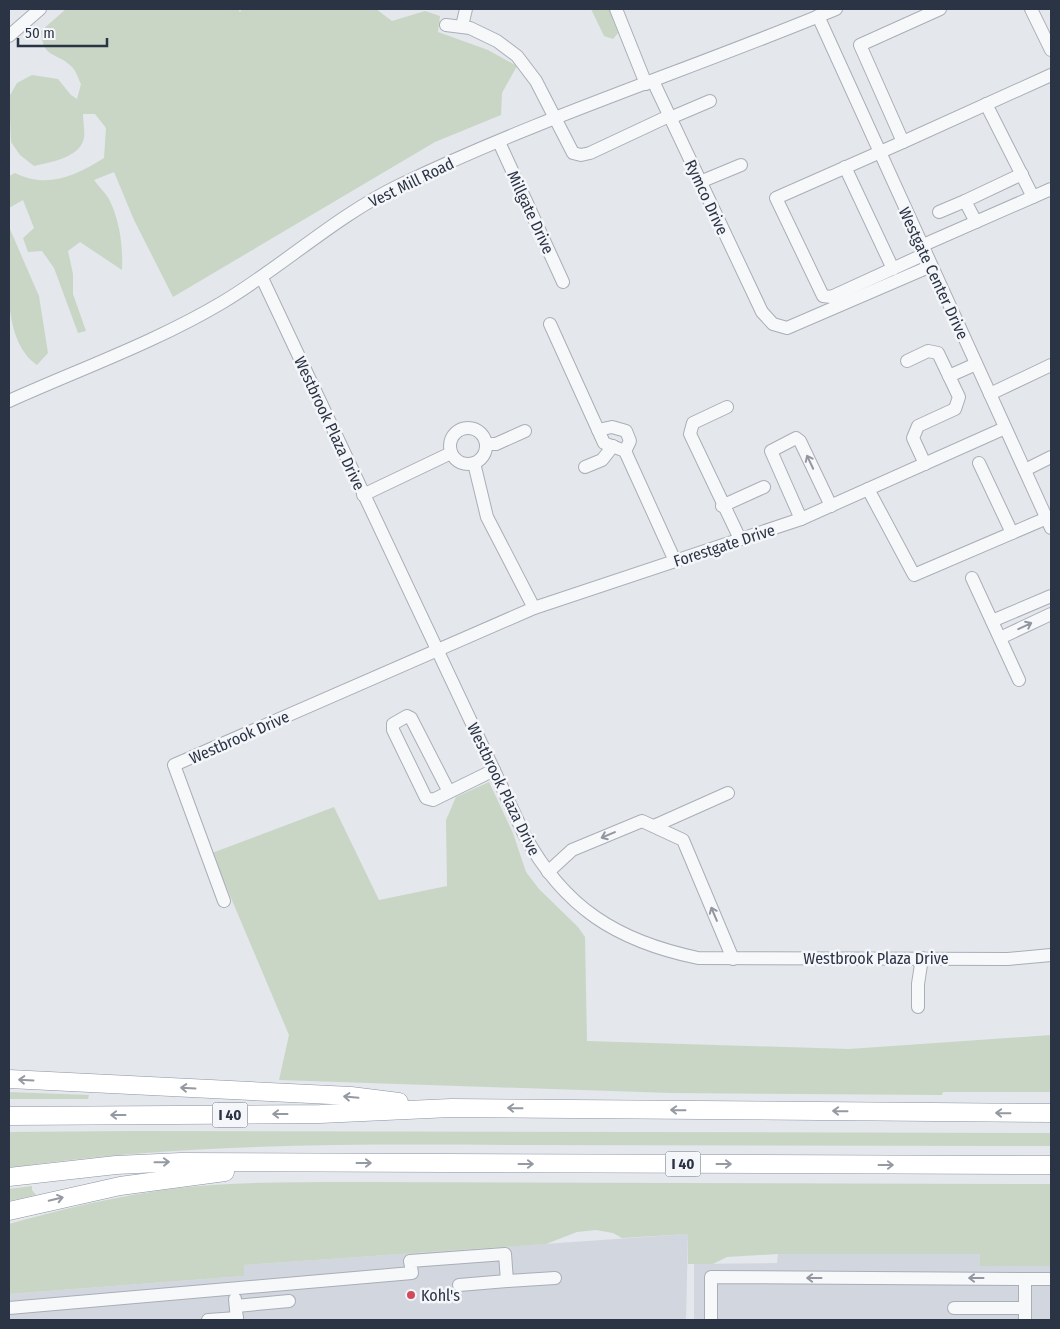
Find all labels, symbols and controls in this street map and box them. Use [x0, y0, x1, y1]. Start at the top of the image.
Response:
scale bar [18, 15, 106, 47]
text: 50 m [25, 24, 55, 42]
street label: Vest Mill Road [366, 154, 457, 211]
street label: Rymco Drive [681, 157, 732, 238]
street label: Millgate Drive [503, 168, 558, 257]
street label: Westgate Center Drive [895, 204, 973, 342]
street label: Westbrook Plaza Drive [290, 353, 369, 493]
one-way arrow [805, 455, 815, 470]
street label: Forestgate Drive [671, 520, 777, 571]
one-way arrow [1017, 620, 1032, 630]
street label: Westbrook Drive [186, 707, 292, 768]
street label: Westbrook Plaza Drive [463, 720, 544, 859]
one-way arrow [601, 831, 616, 841]
one-way arrow [709, 907, 719, 922]
street label: Westbrook Plaza Drive [803, 949, 949, 968]
one-way arrow [18, 1075, 34, 1084]
one-way arrow [181, 1084, 197, 1093]
one-way arrow [343, 1092, 359, 1101]
road number: I 40 [212, 1102, 248, 1128]
one-way arrow [507, 1103, 524, 1113]
one-way arrow [670, 1105, 686, 1115]
one-way arrow [832, 1106, 848, 1116]
one-way arrow [995, 1108, 1011, 1118]
one-way arrow [273, 1109, 289, 1119]
one-way arrow [110, 1110, 126, 1120]
road number: I 40 [666, 1152, 700, 1176]
one-way arrow [153, 1157, 169, 1167]
one-way arrow [355, 1159, 371, 1168]
one-way arrow [518, 1159, 534, 1169]
one-way arrow [715, 1159, 731, 1169]
one-way arrow [878, 1160, 894, 1170]
one-way arrow [48, 1194, 64, 1203]
one-way arrow [806, 1273, 822, 1283]
one-way arrow [968, 1273, 984, 1283]
place label: Kohl's [421, 1286, 460, 1305]
marker: Kohl's [405, 1289, 417, 1301]

